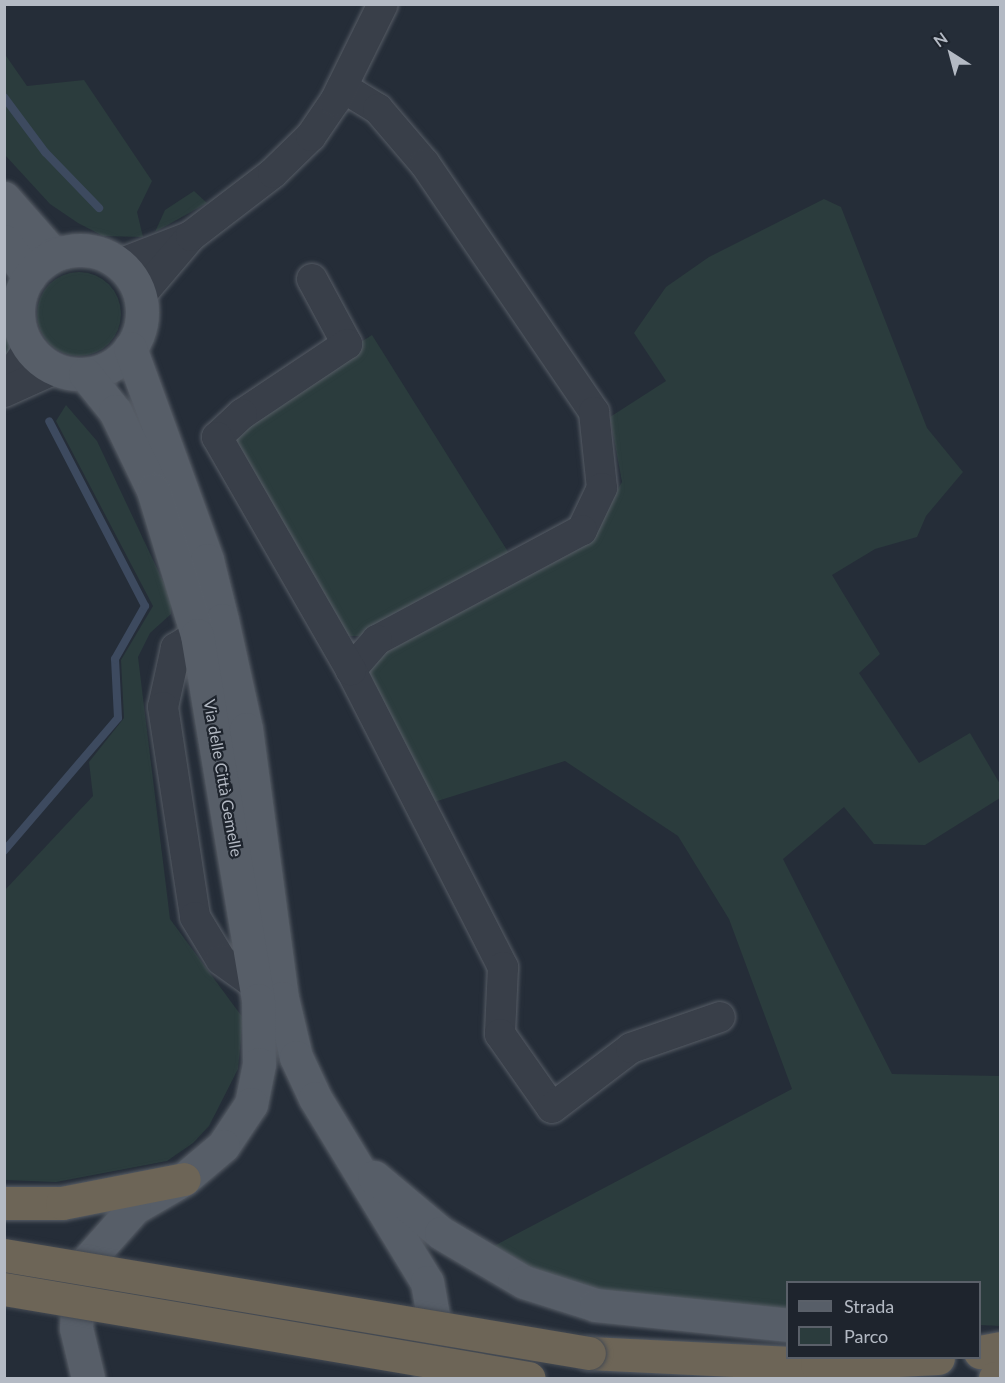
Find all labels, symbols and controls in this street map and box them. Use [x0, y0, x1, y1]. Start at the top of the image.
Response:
north arrow [921, 24, 981, 84]
text: N [930, 28, 951, 50]
street label: Via delle Città Gemelle [200, 698, 246, 858]
legend [786, 1281, 981, 1359]
text: Strada [844, 1295, 894, 1317]
text: Parco [844, 1325, 888, 1347]

